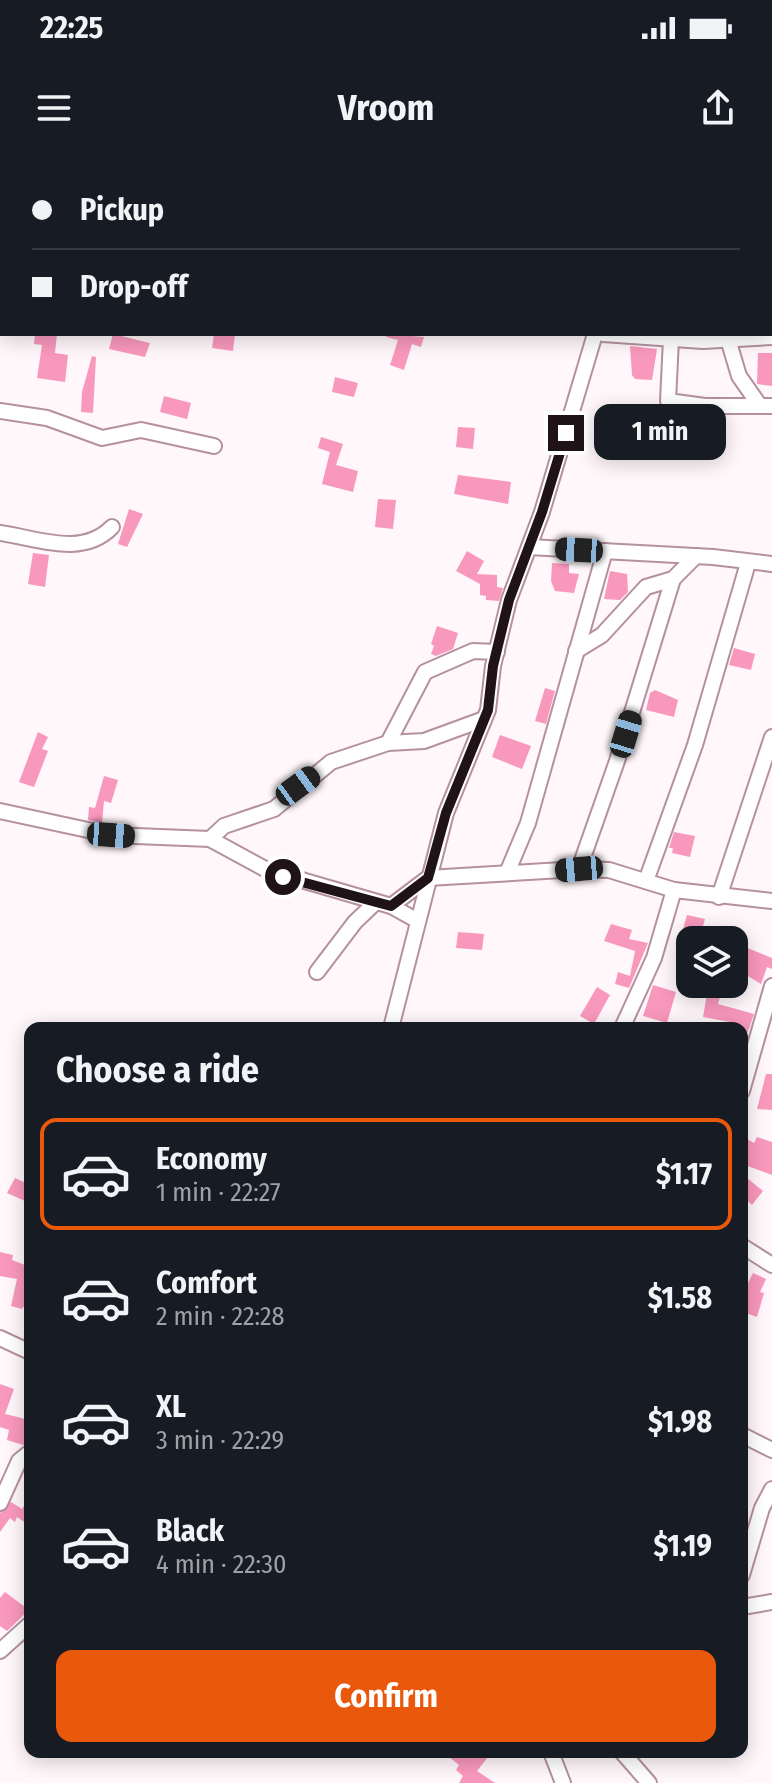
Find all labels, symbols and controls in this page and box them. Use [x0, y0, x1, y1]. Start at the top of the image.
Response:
text: 22:25 [40, 10, 103, 46]
icon: menu [32, 86, 76, 130]
text: Vroom [338, 86, 434, 130]
icon: share [696, 86, 740, 130]
text: Pickup [80, 192, 164, 228]
text: Drop-off [80, 269, 187, 305]
callout: 1 min [594, 405, 726, 461]
route end [548, 415, 584, 451]
text: 1 min [632, 416, 688, 447]
car [554, 537, 604, 563]
car [608, 708, 644, 760]
car [272, 762, 324, 810]
car [86, 821, 136, 849]
car [554, 855, 604, 883]
route start [265, 859, 301, 895]
map controls [676, 926, 748, 998]
button: layers [676, 926, 748, 998]
text: Choose a ride [56, 1048, 259, 1092]
icon: car [60, 1138, 132, 1210]
text: Economy [156, 1141, 267, 1177]
text: $1.17 [656, 1156, 712, 1192]
text: 1 min · 22:27 [156, 1177, 281, 1208]
icon: car [60, 1262, 132, 1334]
text: Comfort [156, 1265, 257, 1301]
text: $1.58 [648, 1280, 712, 1316]
text: 2 min · 22:28 [156, 1301, 284, 1332]
icon: car [60, 1386, 132, 1458]
text: XL [156, 1389, 186, 1425]
text: $1.98 [648, 1404, 712, 1440]
text: 3 min · 22:29 [156, 1425, 284, 1456]
icon: car [60, 1510, 132, 1582]
text: Black [156, 1513, 224, 1549]
text: $1.19 [653, 1528, 712, 1564]
text: 4 min · 22:30 [156, 1549, 287, 1580]
button: Confirm [56, 1650, 716, 1742]

